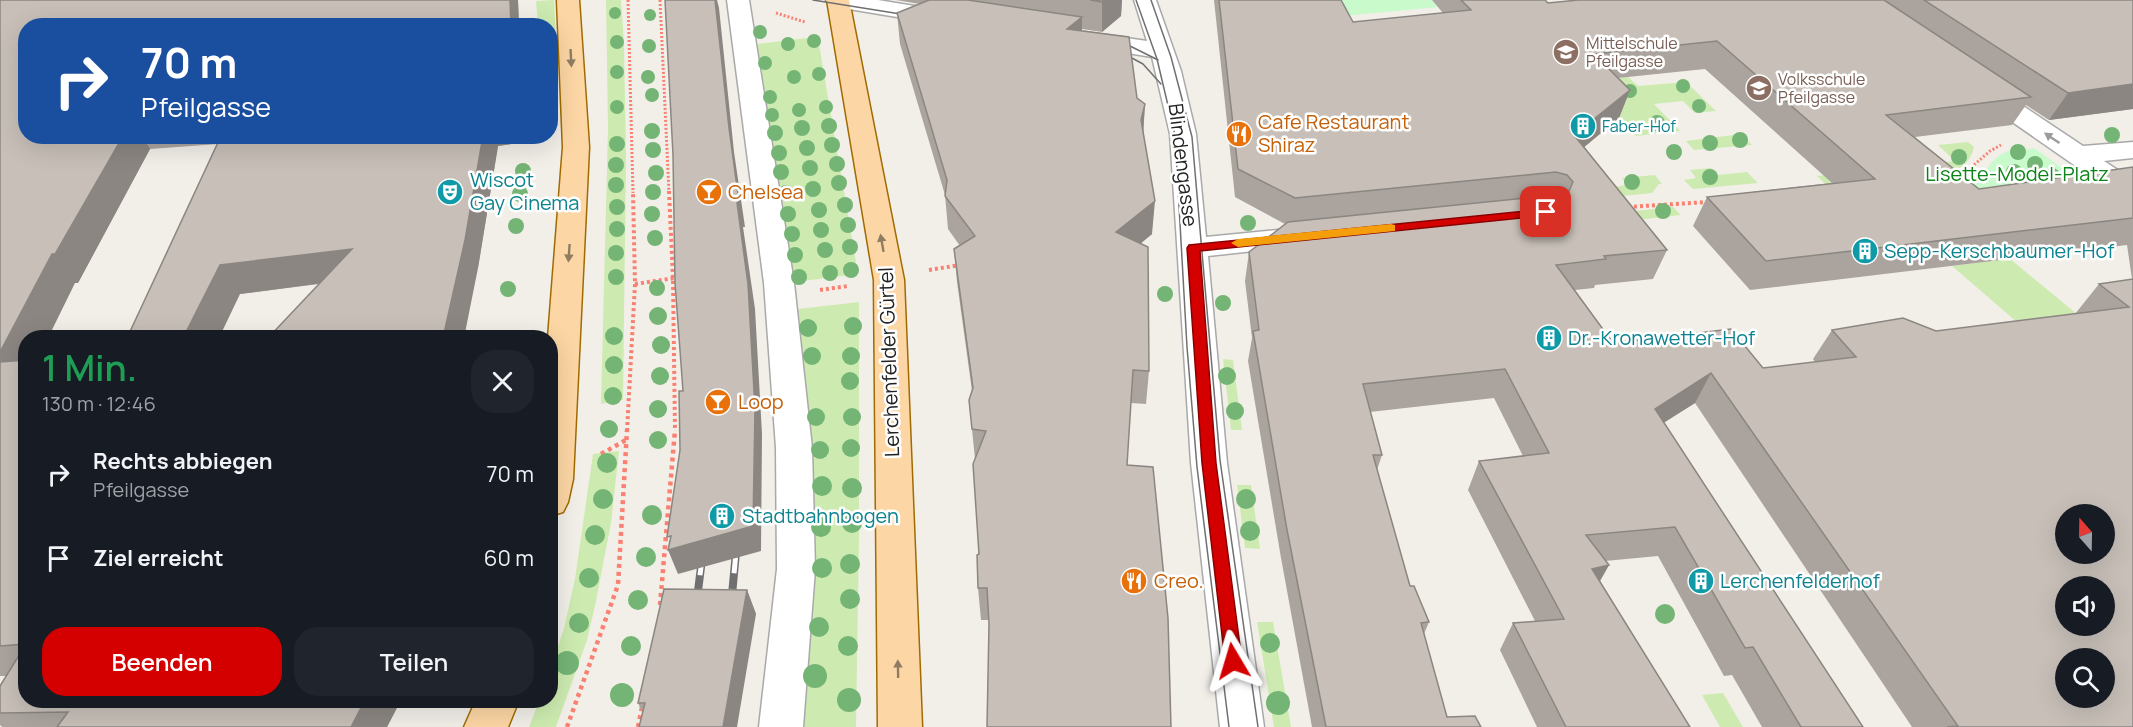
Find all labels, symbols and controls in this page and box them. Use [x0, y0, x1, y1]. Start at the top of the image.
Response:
place label: Mittelschule Pfeilgasse [1586, 32, 1678, 72]
text: 70 m [141, 33, 237, 91]
school or university icon: Mittelschule Pfeilgasse [1551, 37, 1581, 67]
icon: right [42, 42, 120, 120]
one-way arrow [566, 49, 575, 68]
place label: Volksschule Pfeilgasse [1778, 68, 1865, 108]
school or university icon: Volksschule Pfeilgasse [1744, 73, 1774, 103]
text: Pfeilgasse [141, 88, 271, 125]
street label: Blindengasse [1163, 102, 1204, 228]
place label: Cafe Restaurant Shiraz [1258, 108, 1409, 158]
building icon: Faber-Hof [1568, 111, 1598, 141]
place label: Faber-Hof [1602, 115, 1676, 137]
restaurant icon: Cafe Restaurant Shiraz [1224, 119, 1254, 149]
one-way arrow [2044, 133, 2060, 144]
park label: Lisette-Model-Platz [1925, 160, 2109, 187]
place label: Wiscot Gay Cinema [470, 166, 579, 216]
theatre icon: Wiscot Gay Cinema [435, 177, 465, 207]
bar icon: Chelsea [694, 177, 724, 207]
place label: Chelsea [728, 178, 804, 205]
pin [1520, 186, 1571, 237]
icon: arrive [1529, 195, 1562, 228]
one-way arrow [877, 234, 886, 253]
building icon: Sepp-Kerschbaumer-Hof [1850, 236, 1880, 266]
place label: Sepp-Kerschbaumer-Hof [1884, 237, 2114, 264]
one-way arrow [564, 244, 574, 263]
street label: Lerchenfelder Gürtel [872, 267, 905, 457]
building icon: Dr.-Kronawetter-Hof [1534, 323, 1564, 353]
place label: Dr.-Kronawetter-Hof [1568, 324, 1755, 351]
text: 1 Min. [42, 343, 137, 392]
button: close [471, 350, 534, 413]
bar icon: Loop [703, 387, 733, 417]
place label: Loop [738, 388, 784, 415]
text: 130 m · 12:46 [42, 390, 156, 417]
text: Rechts abbiegen [93, 446, 272, 476]
icon: right [42, 458, 75, 491]
text: 70 m [486, 459, 534, 489]
text: Pfeilgasse [93, 476, 189, 503]
building icon: Stadtbahnbogen [707, 501, 737, 531]
place label: Stadtbahnbogen [742, 502, 899, 529]
north arrow [2055, 504, 2115, 564]
map controls [2055, 504, 2115, 708]
icon: arrive [42, 542, 75, 575]
text: Ziel erreicht [93, 543, 224, 573]
text: 60 m [484, 543, 534, 573]
restaurant icon: Creo. [1119, 566, 1149, 596]
building icon: Lerchenfelderhof [1686, 566, 1716, 596]
place label: Creo. [1154, 567, 1204, 594]
place label: Lerchenfelderhof [1720, 567, 1880, 594]
button: sound [2055, 576, 2115, 636]
button: Beenden [42, 627, 282, 696]
button: Teilen [294, 627, 534, 696]
position arrow [1201, 629, 1265, 693]
button: search [2055, 648, 2115, 708]
one-way arrow [894, 659, 903, 678]

